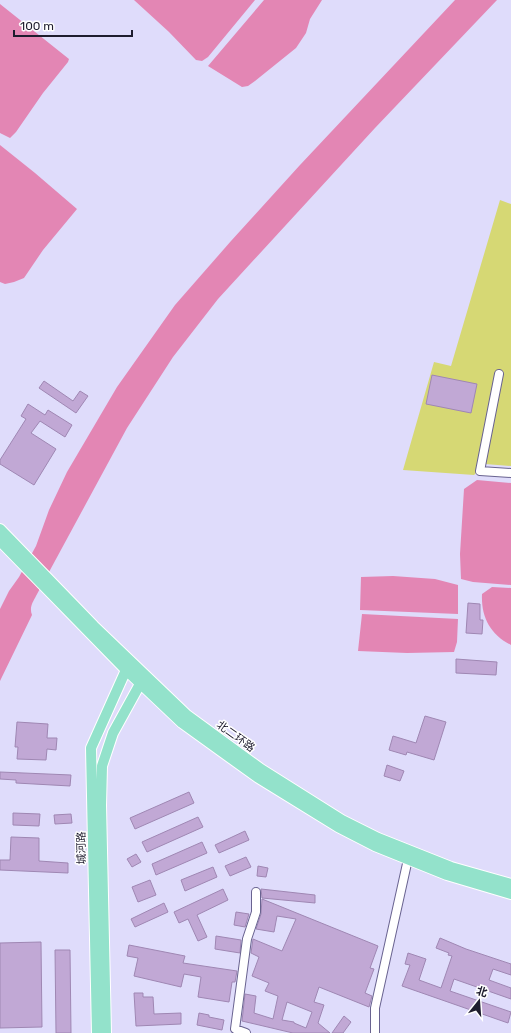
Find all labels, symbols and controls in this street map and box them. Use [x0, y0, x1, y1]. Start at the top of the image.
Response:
scale bar [14, 12, 132, 38]
text: 100 m [20, 19, 54, 33]
street label: 北二环路 [214, 718, 257, 755]
street label: 城河路 [75, 831, 88, 865]
north arrow [459, 981, 499, 1021]
text: 北 [475, 984, 489, 1000]

